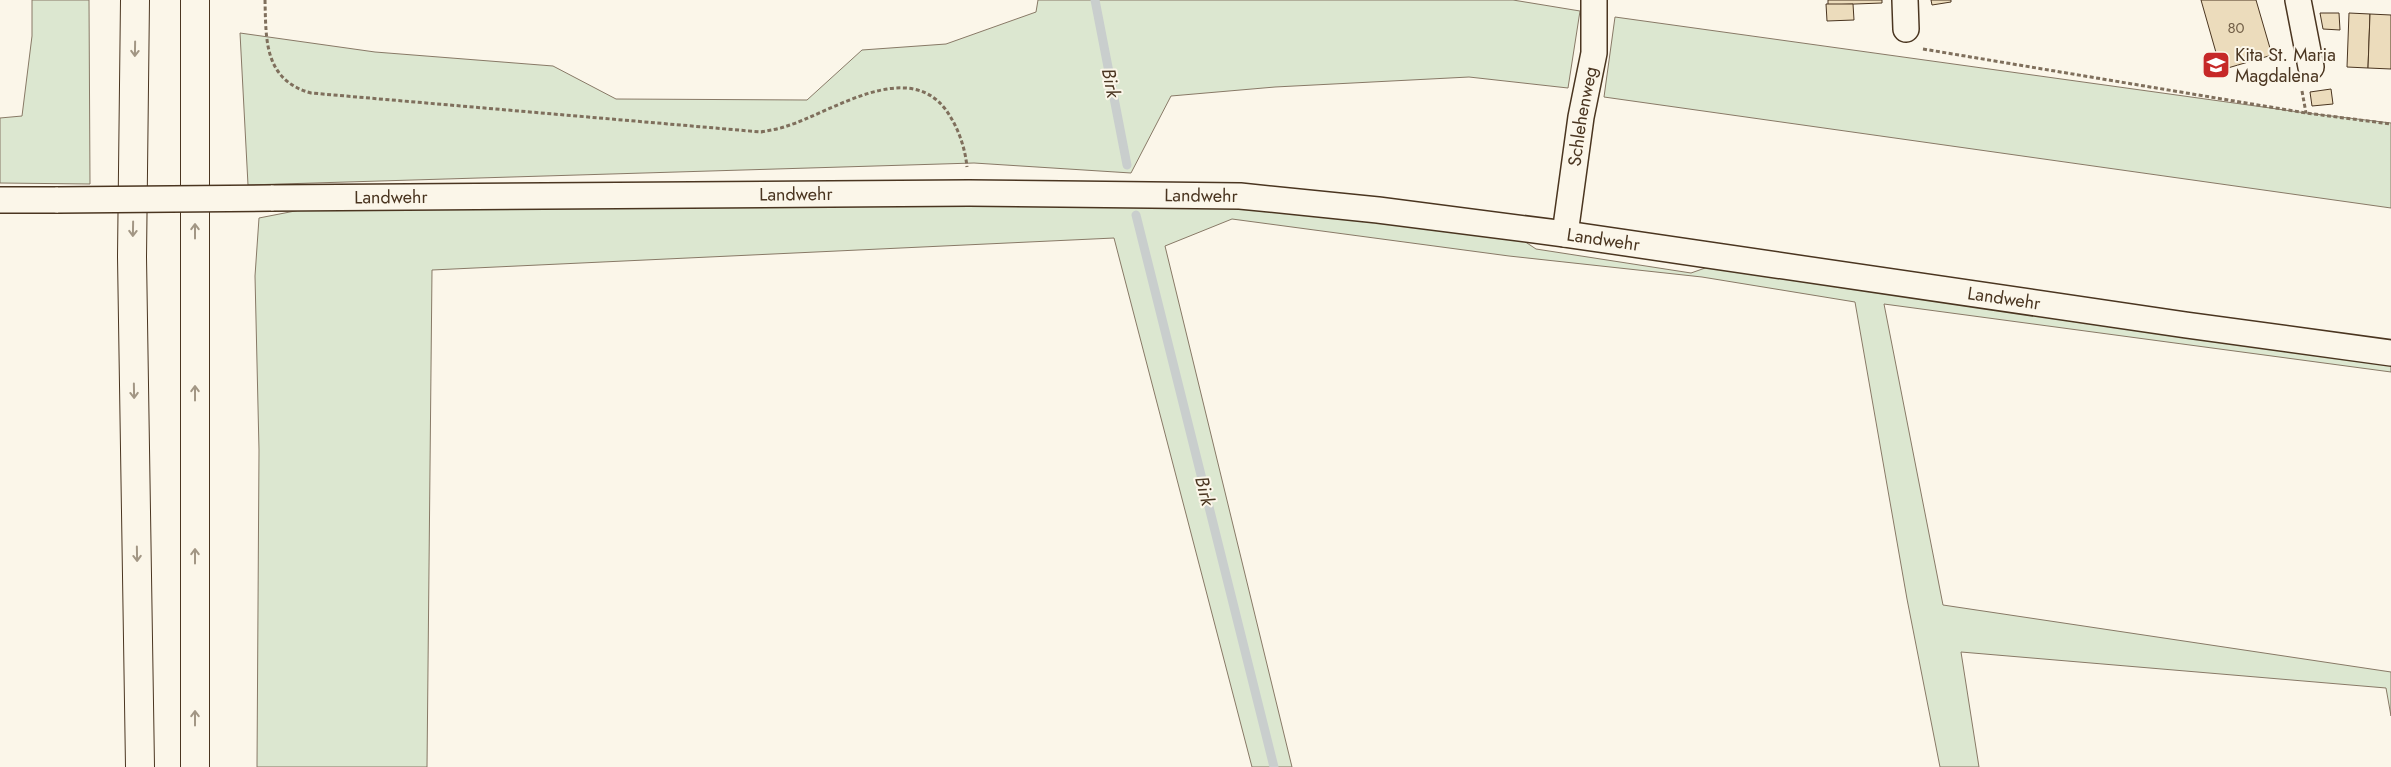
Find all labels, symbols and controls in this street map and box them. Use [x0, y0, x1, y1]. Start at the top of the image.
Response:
house number: 80 [2227, 17, 2245, 39]
one-way arrow [130, 40, 140, 56]
place label: Kita St. Maria Magdalena [2235, 42, 2336, 89]
school or university icon: Kita St. Maria Magdalena [2201, 50, 2231, 80]
street label: Schlehenweg [1561, 64, 1604, 168]
water label: Birk [1095, 66, 1127, 101]
street label: Landwehr [759, 181, 834, 208]
street label: Landwehr [1164, 182, 1239, 209]
street label: Landwehr [354, 184, 429, 210]
one-way arrow [128, 220, 138, 236]
street label: Landwehr [1565, 221, 1642, 258]
one-way arrow [190, 223, 200, 240]
street label: Landwehr [1966, 280, 2043, 317]
one-way arrow [129, 382, 139, 399]
one-way arrow [190, 386, 200, 402]
water label: Birk [1188, 473, 1222, 509]
one-way arrow [132, 545, 142, 561]
one-way arrow [190, 548, 200, 564]
one-way arrow [190, 711, 200, 727]

